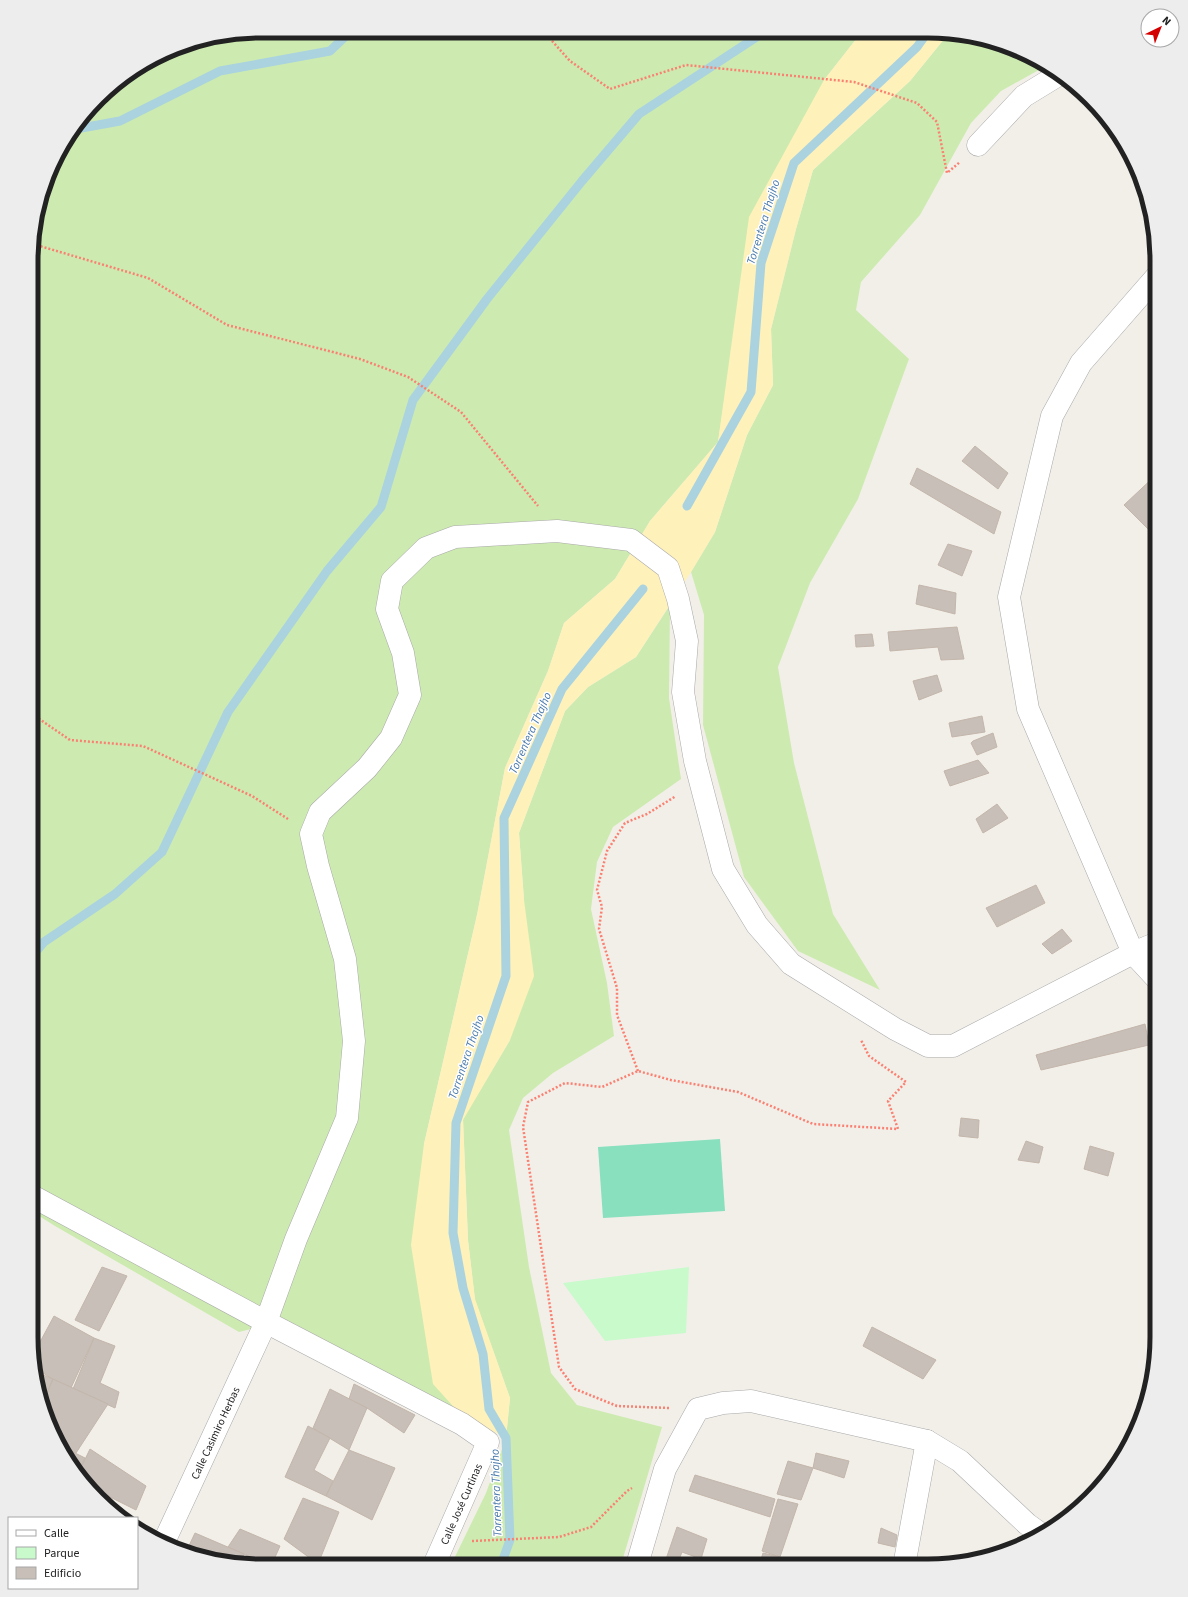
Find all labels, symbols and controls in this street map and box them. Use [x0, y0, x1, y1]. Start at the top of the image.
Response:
north arrow [1140, 8, 1180, 48]
text: N [1159, 13, 1174, 29]
water label: Torrentera Thajho [742, 178, 784, 267]
water label: Torrentera Thajho [505, 690, 556, 777]
water label: Torrentera Thajho [444, 1013, 489, 1102]
street label: Calle Casimiro Herbas [187, 1384, 244, 1482]
water label: Torrentera Thajho [486, 1449, 507, 1537]
street label: Calle José Curtinas [437, 1461, 486, 1547]
legend [8, 1517, 138, 1589]
text: Calle [44, 1525, 69, 1542]
text: Parque [44, 1545, 80, 1562]
text: Edificio [44, 1565, 81, 1582]

